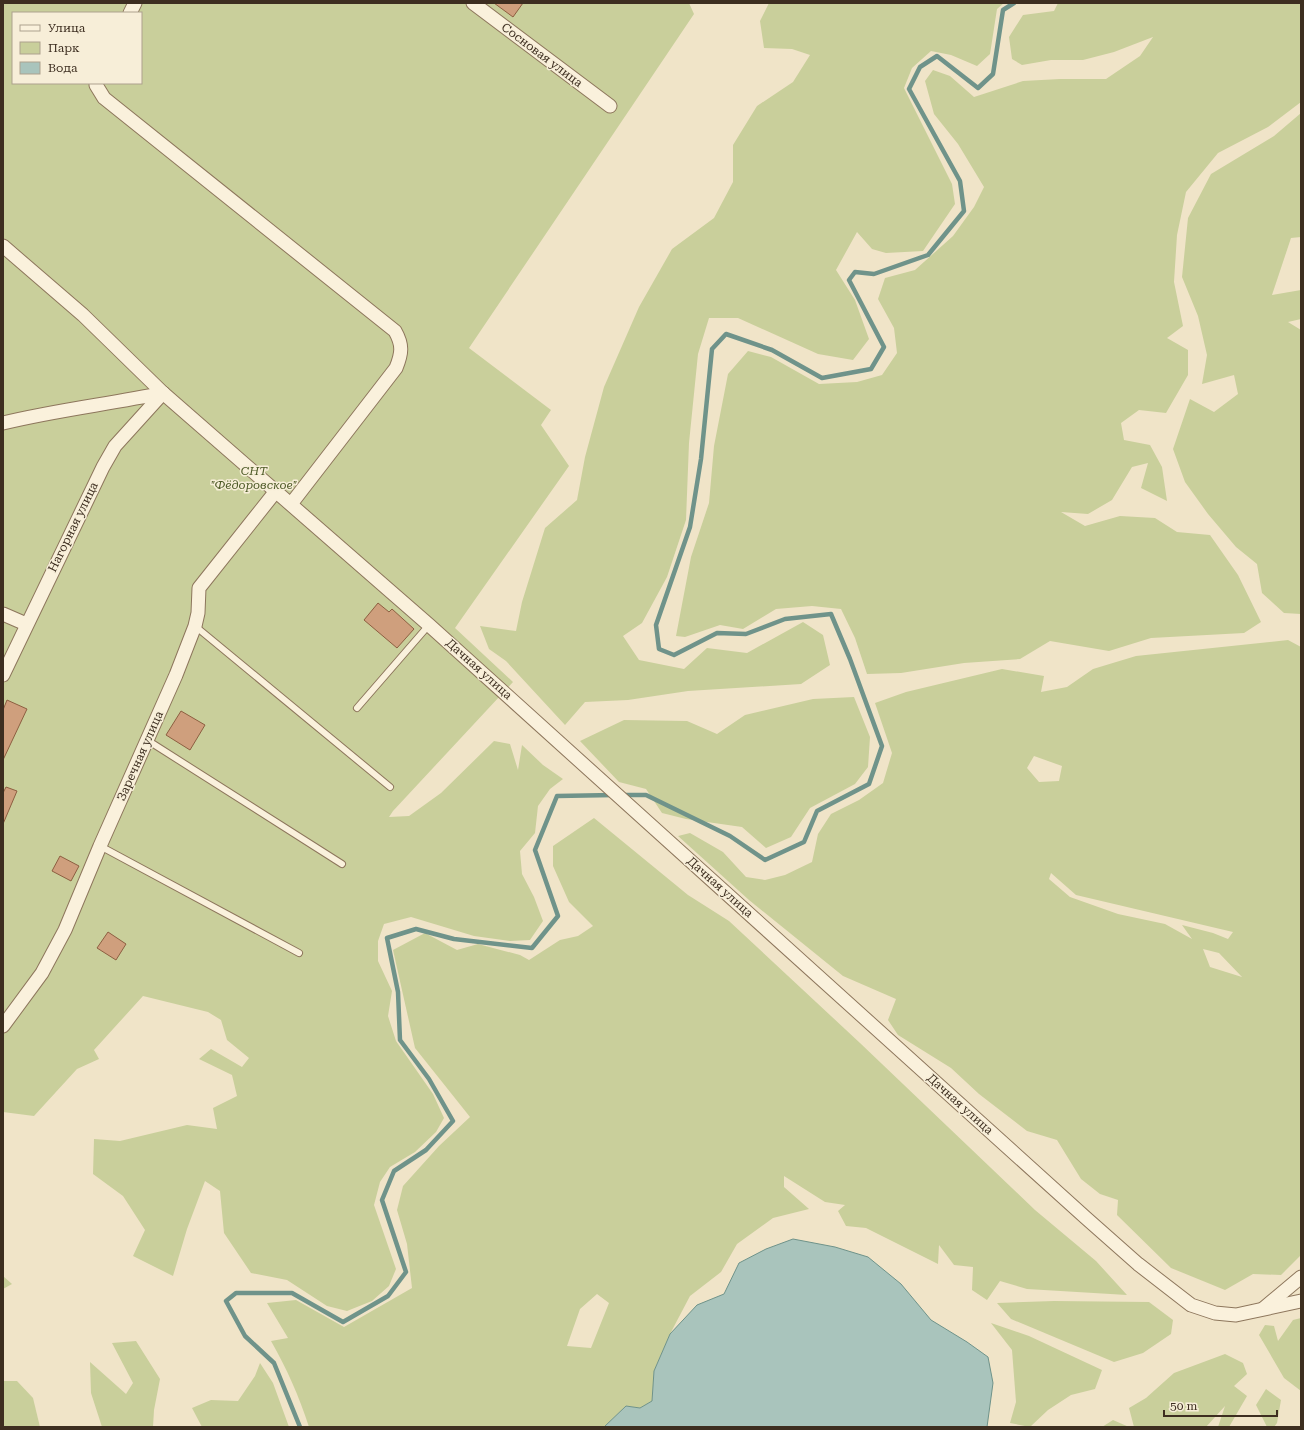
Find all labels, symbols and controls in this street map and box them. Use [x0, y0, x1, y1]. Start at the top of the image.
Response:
legend [12, 12, 142, 84]
street label: Сосновая улица [499, 20, 586, 90]
text: Улица [48, 21, 86, 35]
text: Парк [48, 41, 80, 55]
text: Вода [48, 61, 78, 75]
park label: СНТ "Фёдоровское" [211, 464, 297, 492]
street label: Нагорная улица [45, 479, 101, 574]
street label: Дачная улица [443, 636, 515, 703]
street label: Заречная улица [114, 708, 166, 803]
street label: Дачная улица [684, 854, 756, 921]
street label: Дачная улица [924, 1071, 996, 1138]
scale bar [1164, 1392, 1277, 1418]
text: 50 m [1170, 1399, 1197, 1413]

